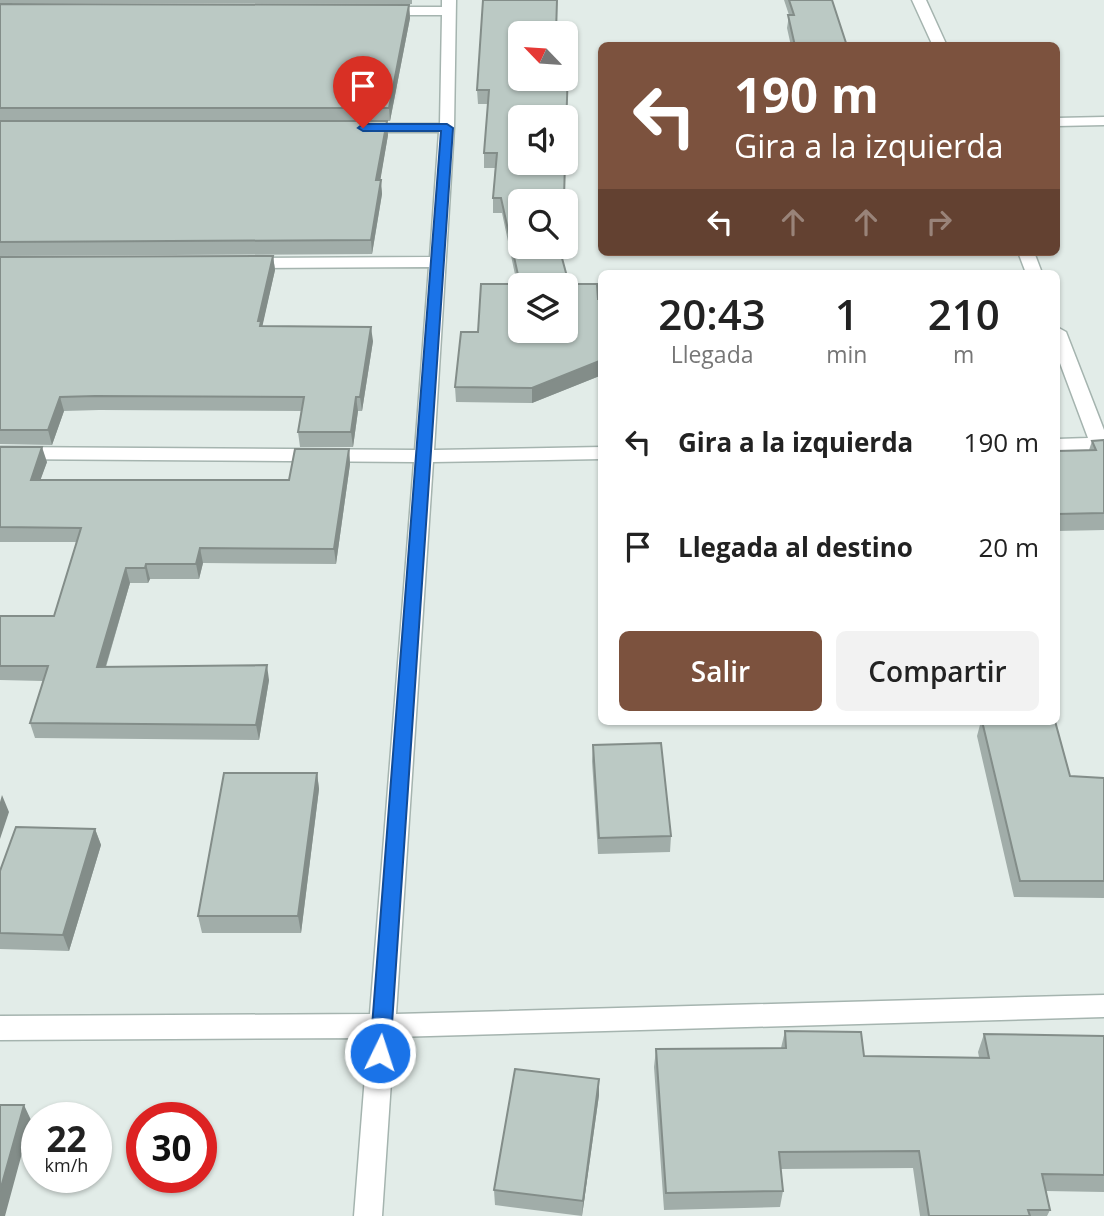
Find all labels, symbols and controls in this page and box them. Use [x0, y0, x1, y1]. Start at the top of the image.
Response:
north arrow [508, 21, 578, 91]
map controls [508, 21, 578, 343]
pin [333, 56, 393, 128]
text: 190 m [734, 61, 879, 127]
icon: arrive [344, 67, 382, 105]
icon: left [619, 70, 710, 161]
button: sound [508, 105, 578, 175]
text: Gira a la izquierda [734, 124, 1004, 167]
button: search [508, 189, 578, 259]
icon: left [701, 203, 739, 241]
icon: ahead [774, 203, 812, 241]
icon: ahead [847, 203, 885, 241]
icon: right [920, 203, 958, 241]
button: layers [508, 273, 578, 343]
text: 20:43 [658, 285, 766, 342]
text: 1 [835, 285, 859, 342]
text: 210 [928, 285, 1000, 342]
text: Llegada [671, 338, 754, 370]
text: min [826, 338, 867, 370]
text: m [953, 338, 974, 370]
icon: left [619, 423, 657, 461]
text: Gira a la izquierda [678, 424, 913, 460]
text: 190 m [964, 424, 1039, 460]
icon: arrive [619, 528, 657, 566]
text: Llegada al destino [678, 529, 913, 565]
text: 20 m [978, 529, 1039, 565]
button: Salir [619, 631, 822, 711]
button: Compartir [836, 631, 1039, 711]
position arrow [343, 1016, 417, 1090]
speed limit sign: 30 [126, 1102, 217, 1193]
text: 22 [46, 1115, 87, 1162]
text: km/h [45, 1153, 88, 1177]

